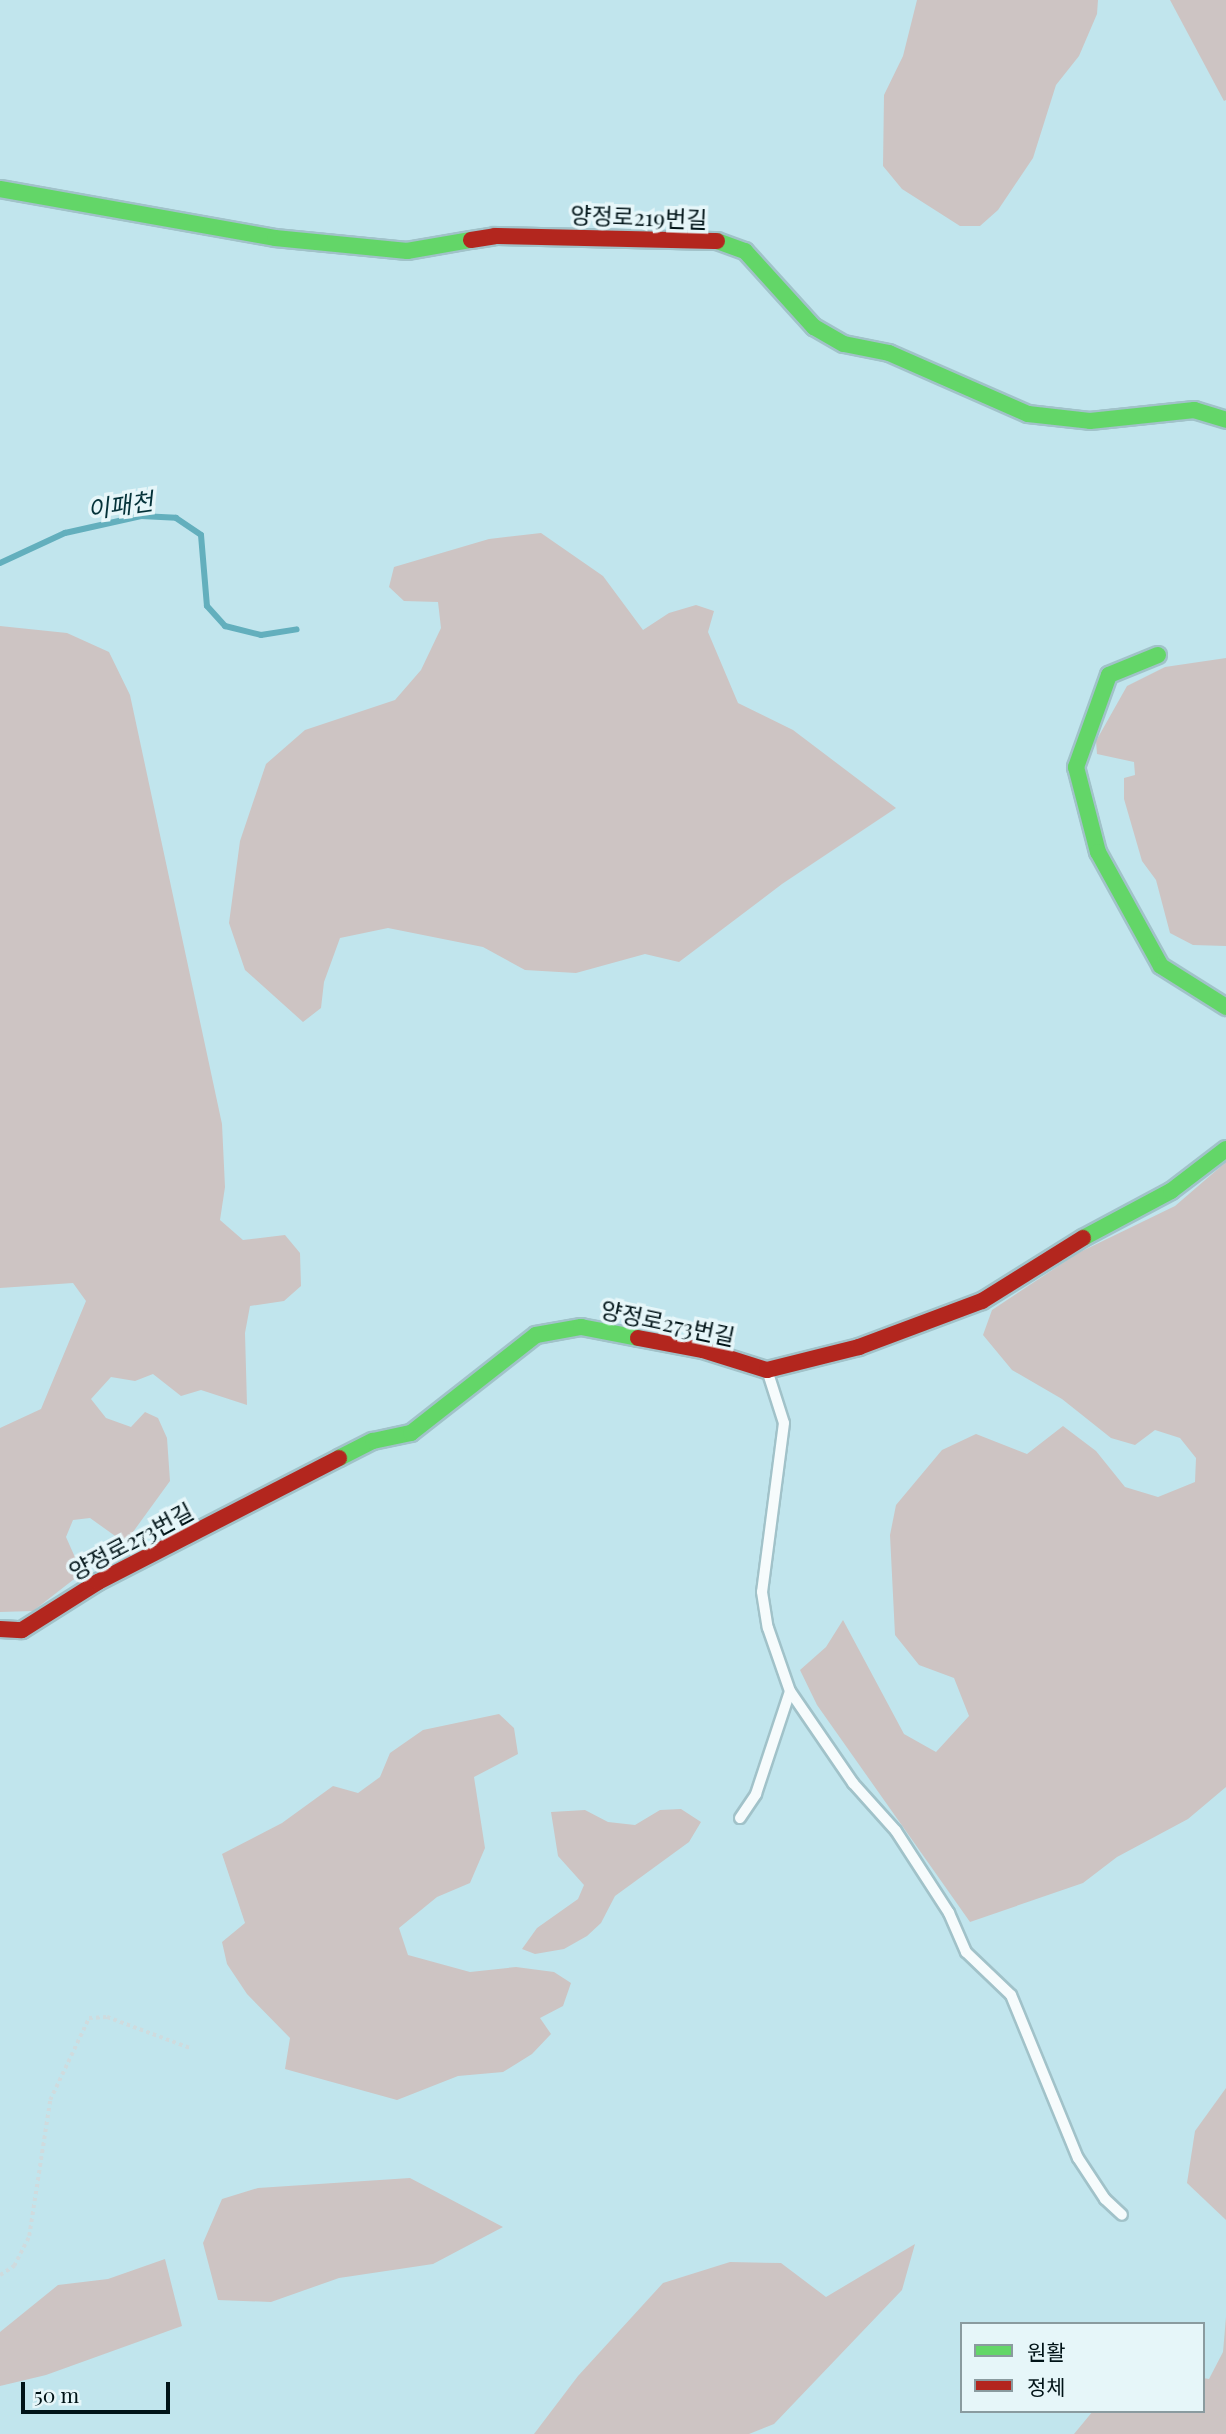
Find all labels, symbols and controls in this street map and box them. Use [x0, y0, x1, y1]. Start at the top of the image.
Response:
street label: 양정로219번길 [570, 201, 708, 233]
water label: 이패천 [85, 486, 155, 524]
street label: 양정로273번길 [598, 1295, 738, 1351]
street label: 양정로273번길 [64, 1497, 198, 1585]
legend [960, 2322, 1205, 2413]
text: 원활 [1027, 2337, 1066, 2365]
scale bar [24, 2368, 173, 2412]
text: 정체 [1027, 2372, 1066, 2400]
text: 50 m [34, 2380, 79, 2408]

